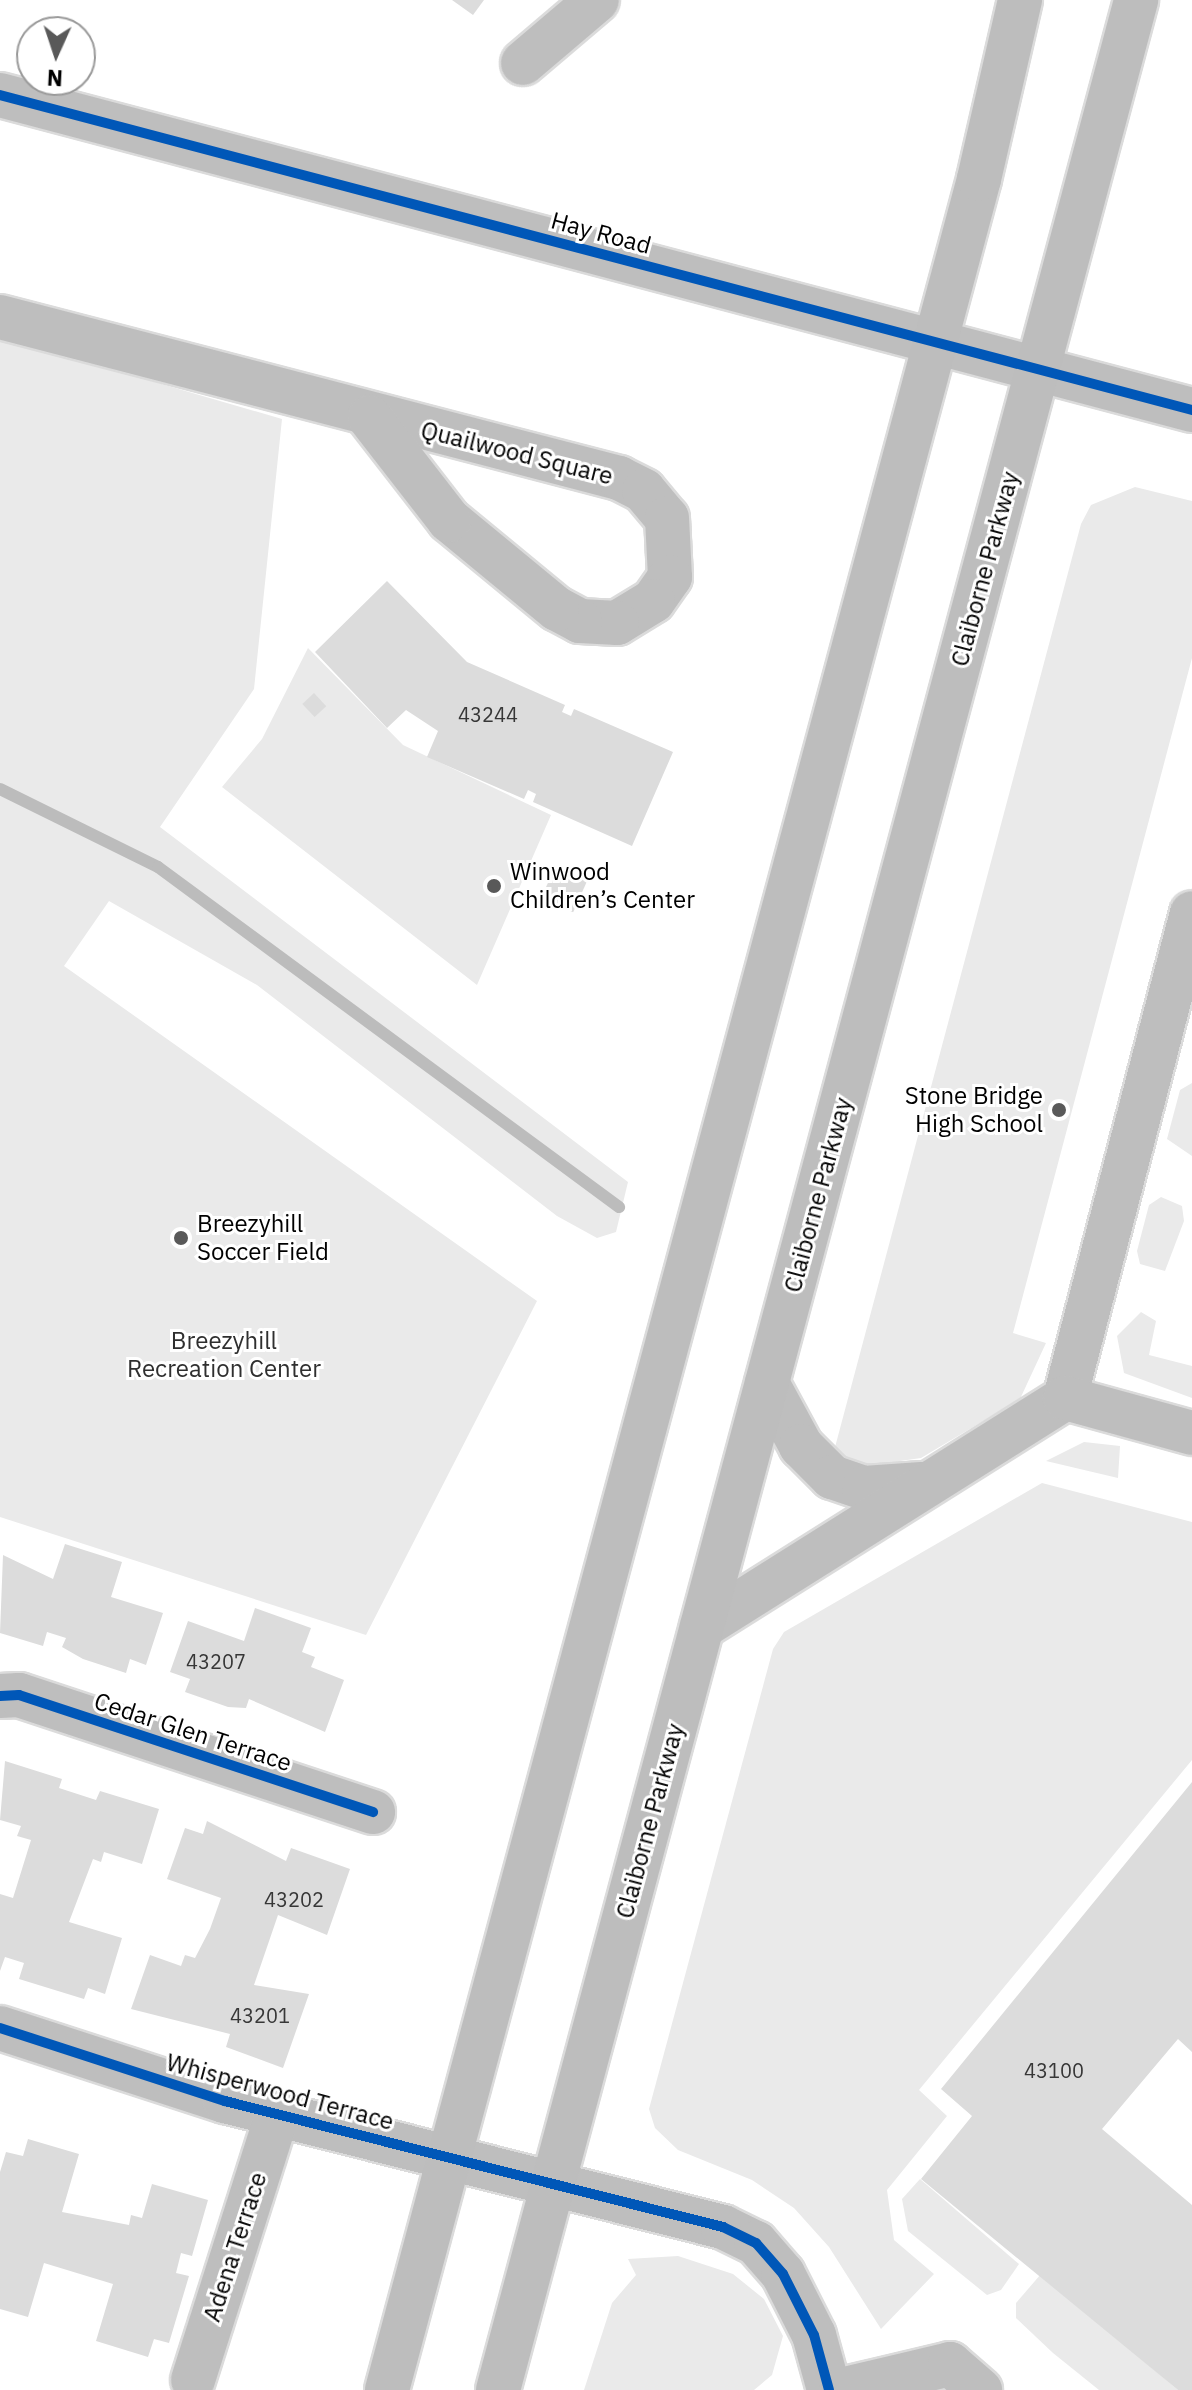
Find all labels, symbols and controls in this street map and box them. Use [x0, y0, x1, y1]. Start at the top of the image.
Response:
north arrow [16, 16, 96, 96]
text: N [46, 64, 64, 93]
street label: Hay Road [548, 206, 654, 260]
street label: Quailwood Square [418, 415, 616, 491]
street label: Claiborne Parkway [945, 469, 1025, 669]
house number: 43244 [458, 702, 518, 726]
place label: Winwood Children’s Center [510, 858, 695, 914]
marker: Winwood Children’s Center [485, 877, 503, 895]
place label: Stone Bridge High School [905, 1082, 1043, 1138]
street label: Claiborne Parkway [778, 1095, 858, 1295]
marker: Stone Bridge High School [1050, 1101, 1068, 1119]
place label: Breezyhill Soccer Field [197, 1210, 329, 1266]
marker: Breezyhill Soccer Field [172, 1229, 190, 1247]
park label: Breezyhill Recreation Center [127, 1327, 321, 1383]
house number: 43207 [186, 1649, 246, 1673]
street label: Cedar Glen Terrace [91, 1687, 295, 1777]
street label: Claiborne Parkway [610, 1721, 690, 1921]
house number: 43202 [264, 1887, 324, 1911]
house number: 43201 [230, 2003, 290, 2027]
street label: Whisperwood Terrace [163, 2048, 397, 2136]
house number: 43100 [1024, 2058, 1084, 2082]
street label: Adena Terrace [197, 2169, 273, 2325]

